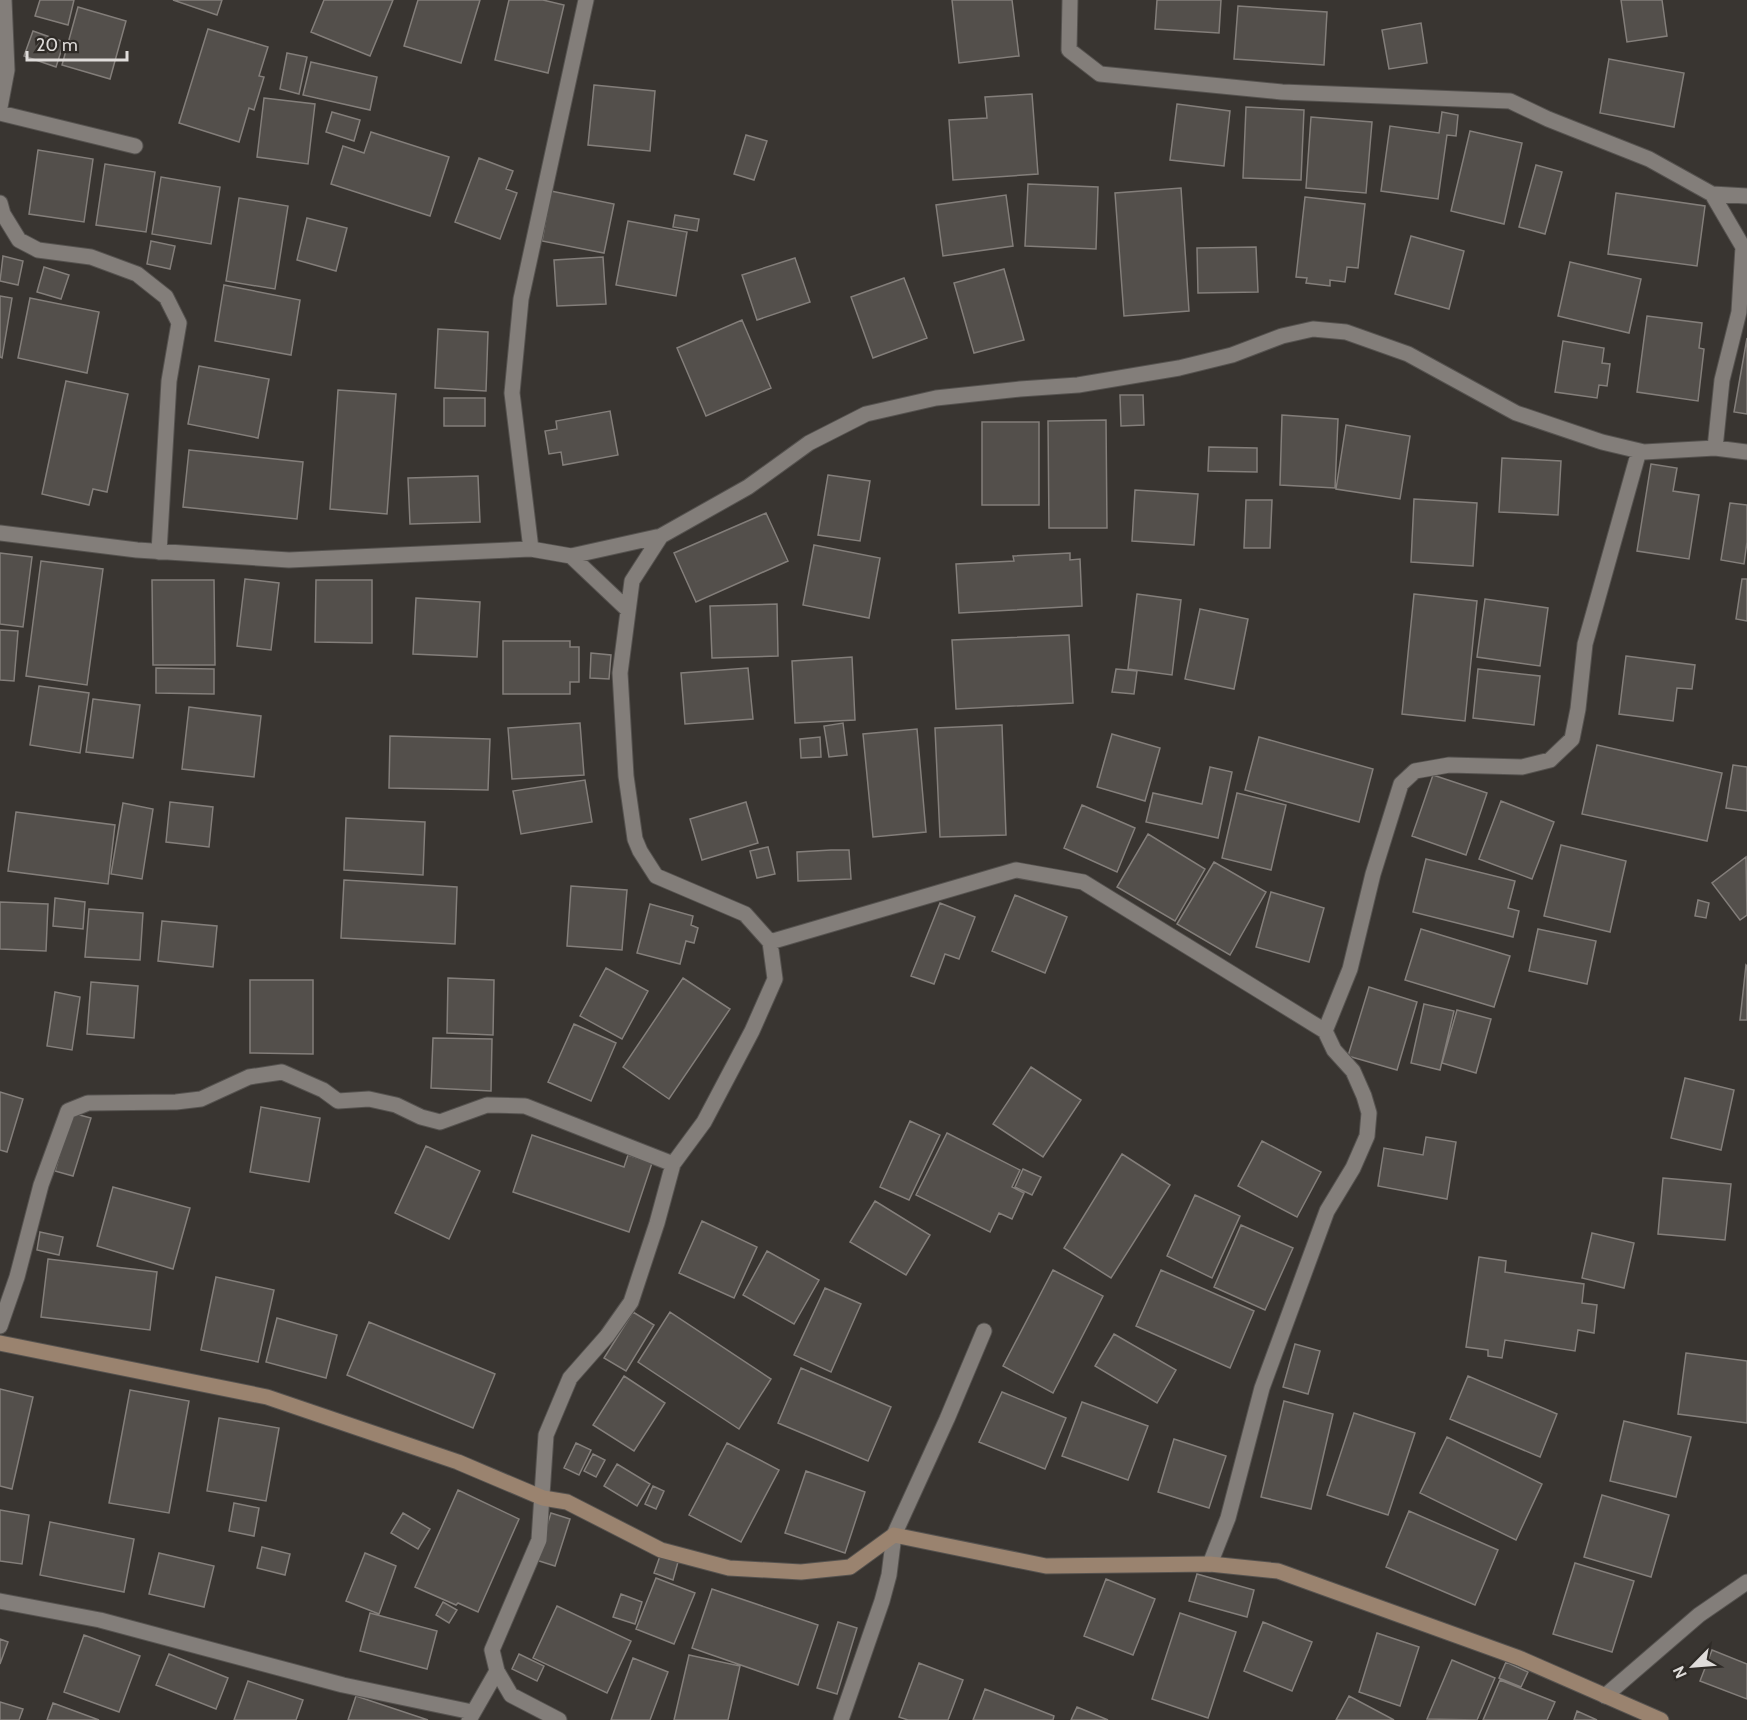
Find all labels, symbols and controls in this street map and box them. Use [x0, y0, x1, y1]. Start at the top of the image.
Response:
scale bar [27, 24, 128, 62]
text: 20 m [36, 34, 78, 56]
north arrow [1663, 1636, 1723, 1696]
text: N [1669, 1663, 1691, 1681]

